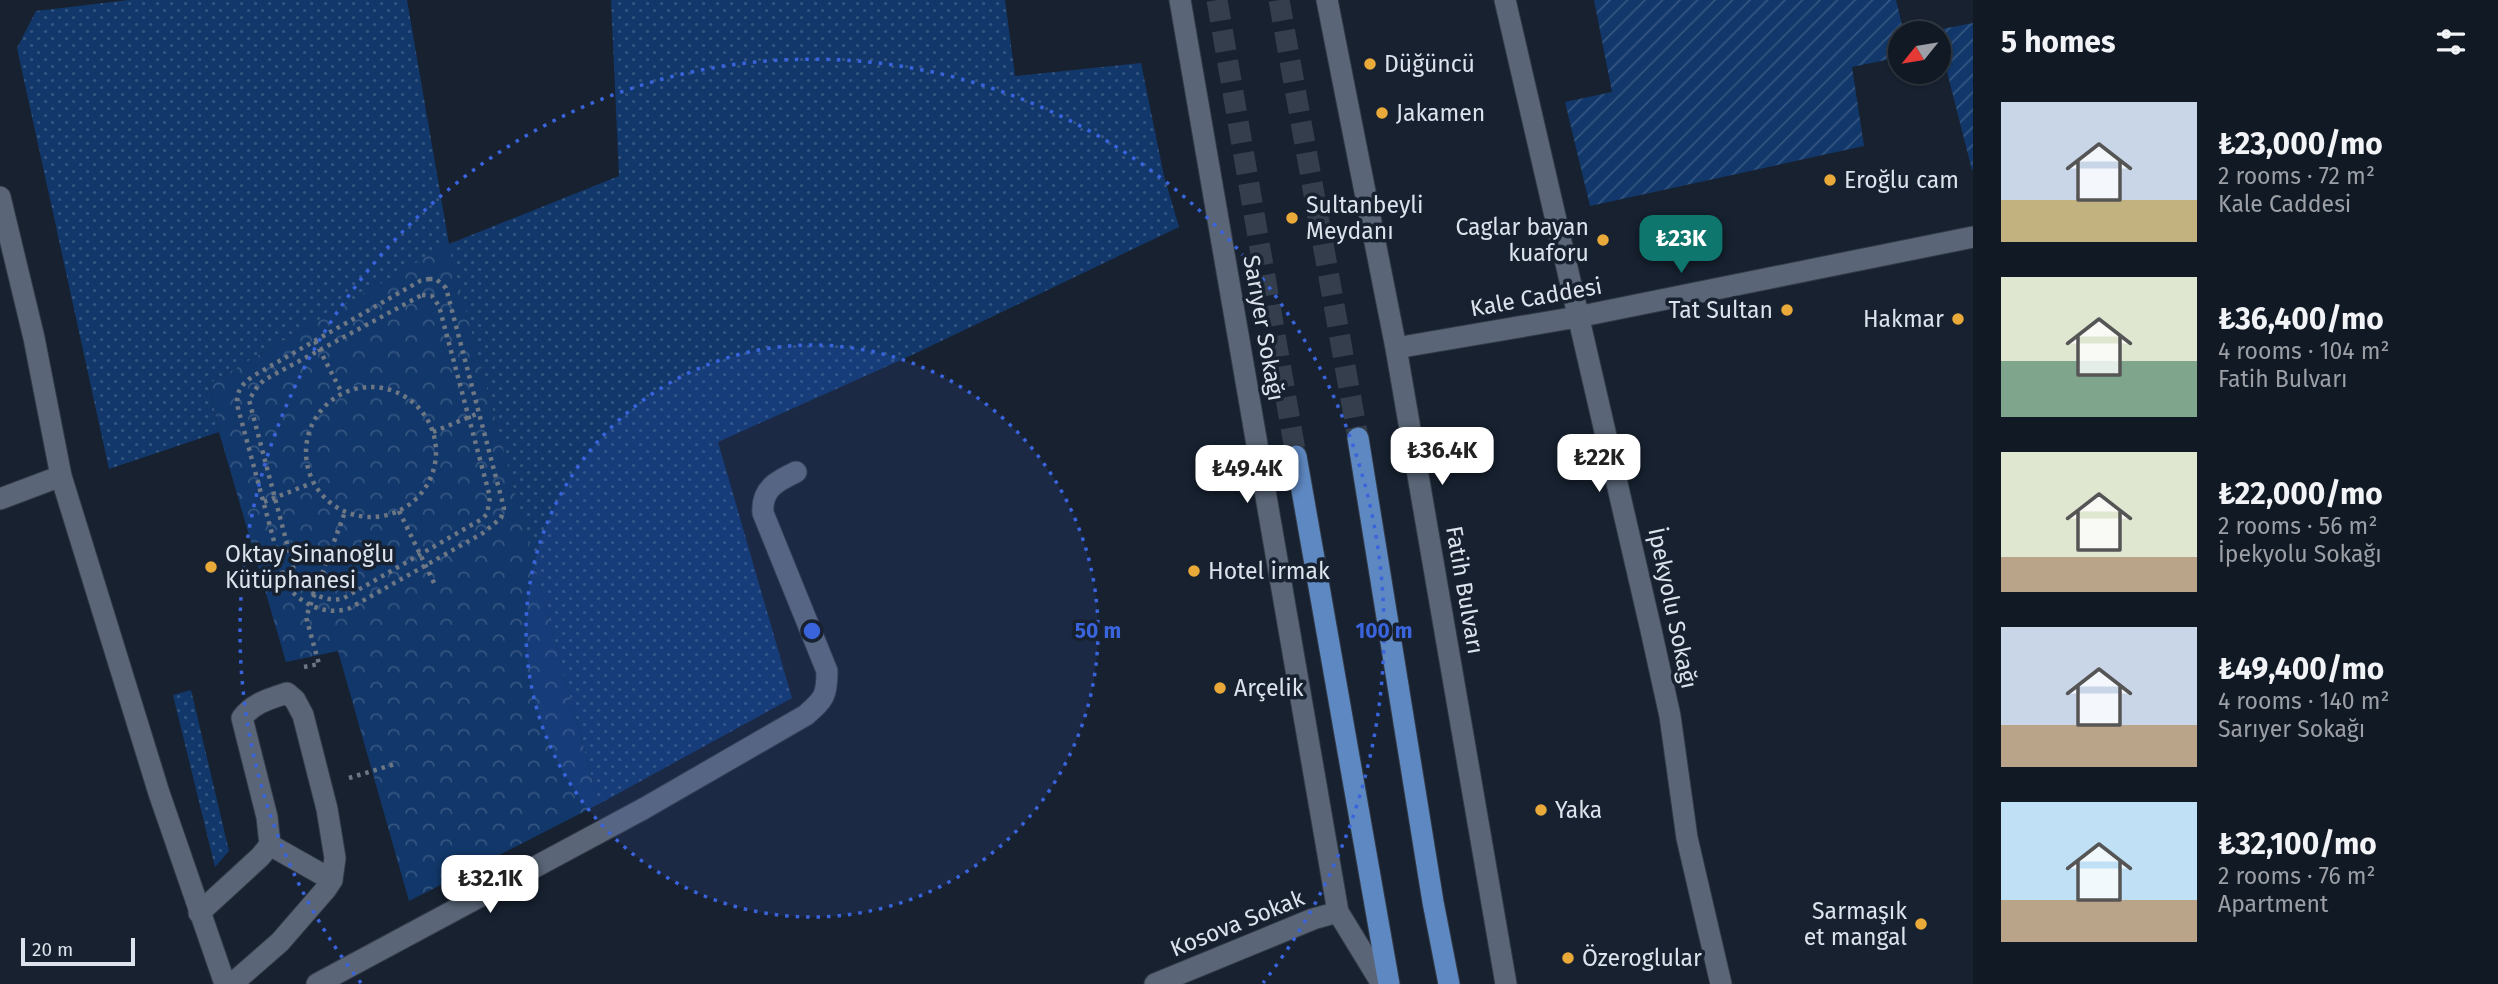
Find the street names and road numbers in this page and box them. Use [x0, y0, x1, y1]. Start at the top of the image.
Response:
street label: Sarıyer Sokağı [1237, 253, 1291, 403]
street label: Kale Caddesi [1468, 272, 1604, 322]
street label: Fatih Bulvarı [1440, 524, 1490, 656]
street label: İpekyolu Sokağı [1642, 525, 1704, 691]
street label: Kosova Sokak [1166, 883, 1308, 963]

